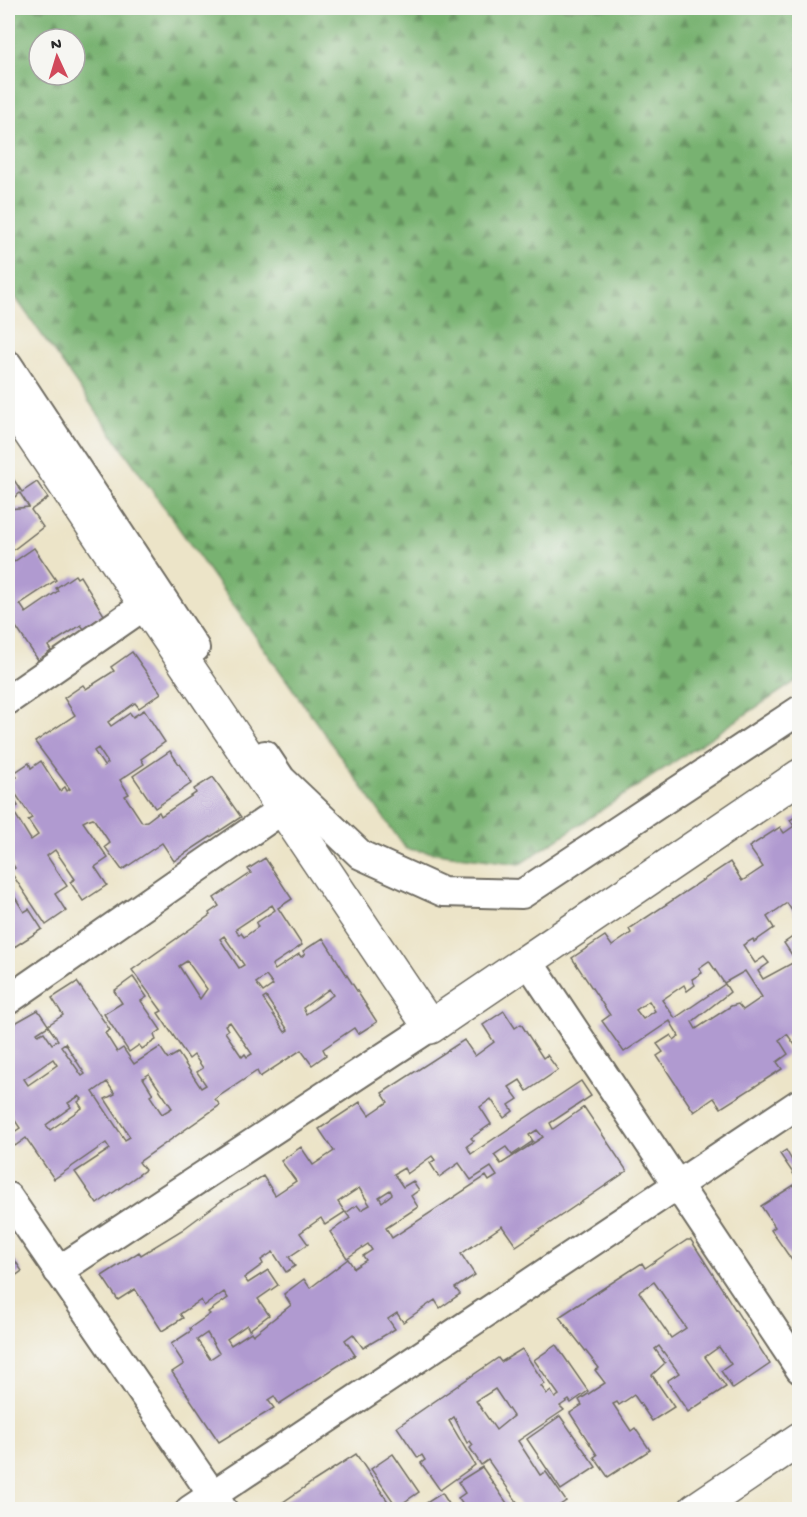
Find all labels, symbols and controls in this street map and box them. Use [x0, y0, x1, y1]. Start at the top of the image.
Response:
north arrow [27, 27, 87, 87]
text: N [50, 36, 63, 55]

